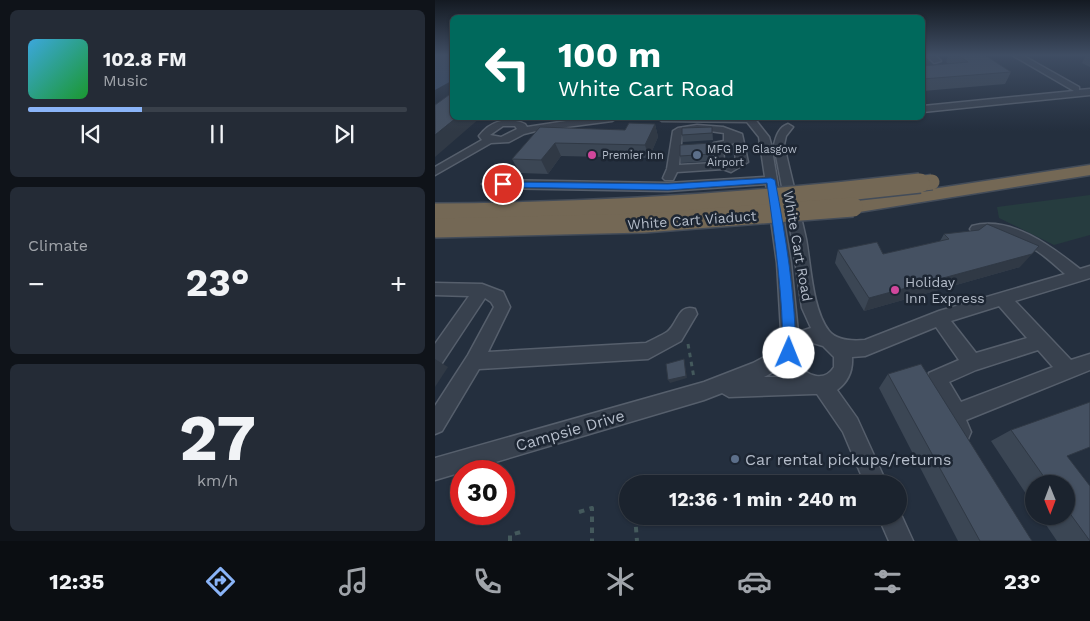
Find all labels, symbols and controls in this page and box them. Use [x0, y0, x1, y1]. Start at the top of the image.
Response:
text: 100 m [558, 34, 661, 76]
icon: left [475, 35, 540, 100]
text: 102.8 FM [103, 48, 187, 71]
text: Music [103, 71, 148, 90]
text: White Cart Road [558, 76, 734, 101]
icon: previous [77, 120, 105, 148]
icon: pause [203, 120, 231, 148]
icon: next [330, 120, 358, 148]
place label: MFG BP Glasgow Airport [707, 143, 797, 169]
marker: Premier Inn [586, 149, 598, 161]
place label: Premier Inn [602, 149, 664, 162]
marker: MFG BP Glasgow Airport [691, 149, 703, 161]
pin [482, 163, 524, 205]
icon: arrive [489, 170, 517, 198]
street label: White Cart Road [780, 189, 816, 303]
street label: White Cart Viaduct [627, 207, 757, 232]
text: Climate [28, 236, 88, 255]
text: 23° [186, 261, 250, 305]
text: − [28, 267, 45, 300]
text: + [390, 267, 407, 300]
place label: Holiday Inn Express [905, 274, 985, 306]
marker: Holiday Inn Express [889, 284, 901, 296]
position arrow [762, 326, 814, 378]
text: 27 [179, 400, 256, 476]
street label: Campsie Drive [513, 406, 627, 455]
place label: Car rental pickups/returns [745, 450, 951, 469]
marker: Car rental pickups/returns [729, 453, 741, 465]
speed limit sign: 30 [450, 460, 515, 525]
text: km/h [197, 471, 238, 490]
north arrow [1025, 475, 1075, 525]
map controls [1025, 475, 1075, 525]
text: 12:36 · 1 min · 240 m [669, 488, 857, 511]
icon: directions [203, 564, 238, 599]
icon: music [336, 564, 371, 599]
icon: phone [470, 564, 505, 599]
icon: climate [603, 564, 638, 599]
icon: car [737, 564, 772, 599]
icon: filters [870, 564, 905, 599]
text: 12:35 [49, 569, 104, 594]
text: 23° [1004, 569, 1041, 594]

